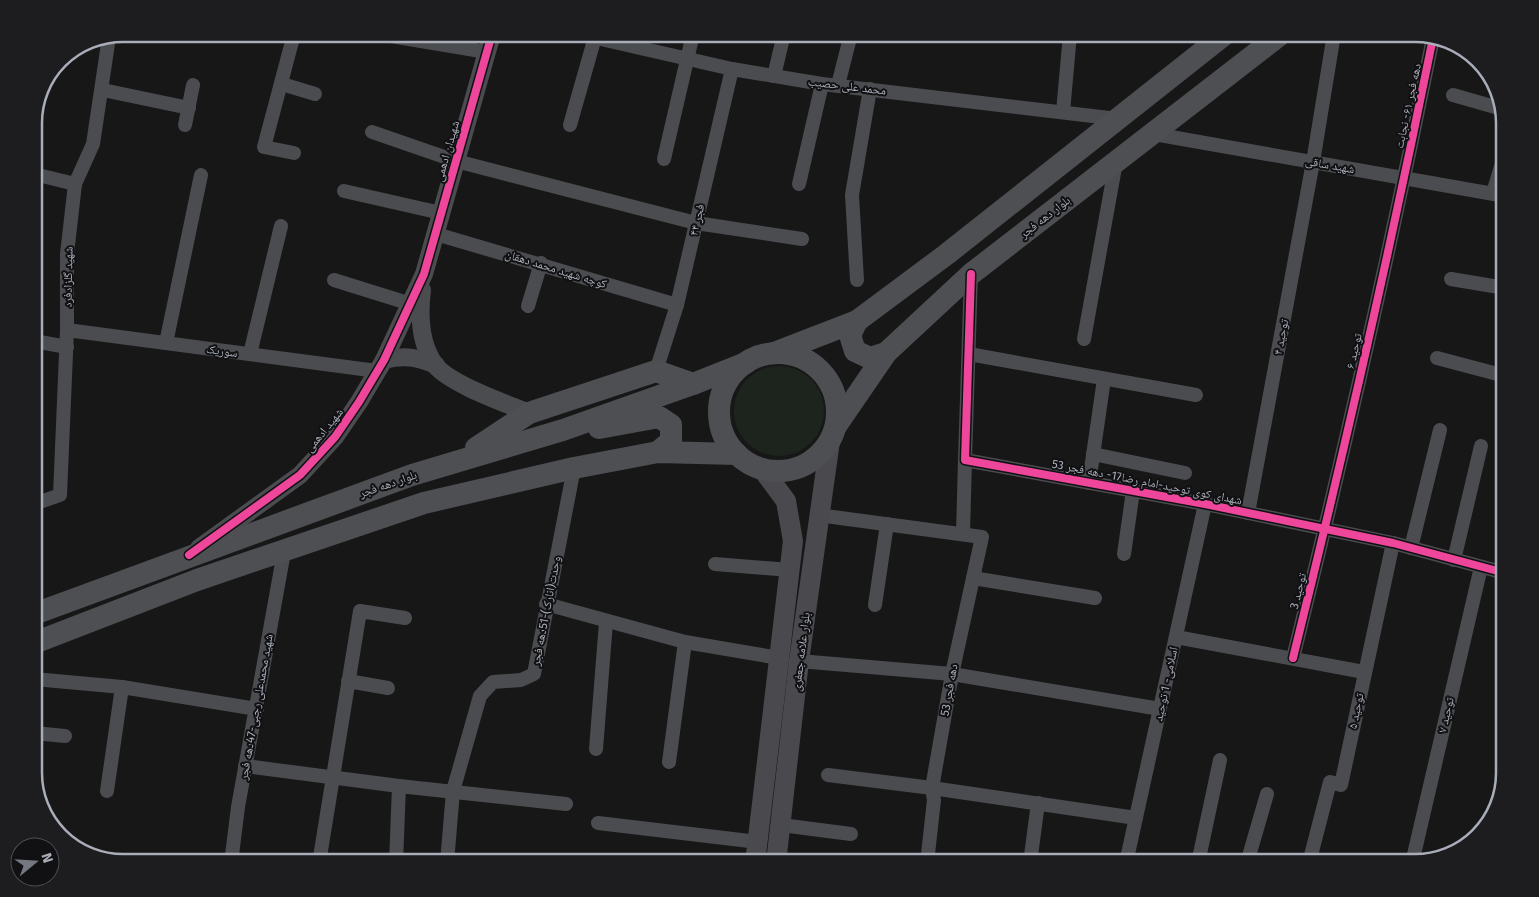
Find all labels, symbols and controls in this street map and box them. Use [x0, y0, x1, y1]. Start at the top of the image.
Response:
street label: دهه فجر ۶۱- نجابت [1392, 62, 1424, 150]
street label: محمد علی حصیب [807, 74, 887, 98]
street label: شهیدان ادهمی [432, 119, 463, 183]
street label: شهید ساقی [1304, 154, 1356, 176]
street label: بلوار دهه فجر [1016, 193, 1073, 242]
street label: فجر ۴۴ [687, 203, 707, 237]
street label: شهید گلزادفرد [60, 246, 76, 308]
street label: کوچه شهید محمد دهقان [503, 247, 609, 291]
street label: توحید ۴ [1271, 318, 1292, 356]
street label: توحید ۶ [1343, 331, 1365, 370]
street label: سوریک [205, 342, 239, 360]
street label: شهید ادهمی [302, 405, 346, 455]
street label: شهدای کوی توحید-امام رضا17- دهه فجر 53 [1050, 457, 1244, 508]
street label: بلوار دهه فجر [356, 468, 419, 501]
street label: وحدت(انارک)-51دهه فجر [528, 555, 564, 668]
street label: توحید 3 [1287, 571, 1310, 610]
street label: بلوار علامه جعفری [789, 612, 813, 692]
street label: شهید محمدعلی رجبی-47دهه فجر [236, 633, 276, 782]
street label: اسلامی- 1 توحید [1151, 645, 1181, 722]
street label: دهه فجر 53 [938, 663, 961, 717]
street label: توحید ۵ [1345, 692, 1367, 730]
street label: توحید ۷ [1435, 695, 1457, 734]
north arrow [10, 837, 60, 887]
text: N [37, 851, 56, 865]

